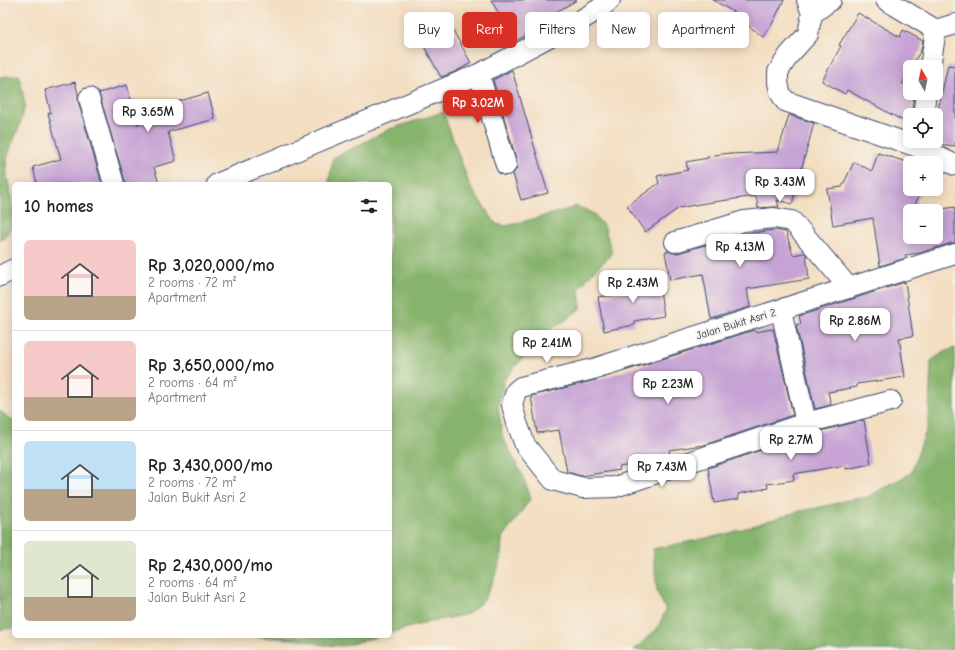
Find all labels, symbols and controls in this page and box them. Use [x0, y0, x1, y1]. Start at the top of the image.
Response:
chip: Buy [404, 12, 454, 48]
chip: Rent [462, 12, 517, 48]
chip: Filters [525, 12, 589, 48]
chip: New [597, 12, 650, 48]
chip: Apartment [658, 12, 749, 48]
north arrow [903, 60, 943, 100]
map controls [903, 60, 943, 244]
pin: Rp 3.02M [437, 90, 519, 124]
text: Rp 3.02M [452, 95, 504, 110]
pin: Rp 3.65M [107, 99, 189, 133]
text: Rp 3.65M [122, 104, 174, 119]
button: locate [903, 108, 943, 148]
button: + [903, 156, 943, 196]
pin: Rp 3.43M [739, 169, 821, 203]
text: Rp 3.43M [755, 174, 805, 189]
icon: filters [358, 195, 380, 217]
text: 10 homes [24, 197, 93, 216]
button: − [903, 204, 943, 244]
pin: Rp 4.13M [699, 234, 781, 268]
text: Rp 4.13M [715, 239, 765, 254]
icon: home [56, 256, 104, 304]
text: Rp 3,020,000/mo [148, 256, 275, 275]
pin: Rp 2.43M [592, 270, 674, 304]
text: 2 rooms · 72 m² [148, 275, 236, 290]
text: Rp 2.43M [608, 275, 658, 290]
text: Apartment [148, 290, 206, 305]
street label: Jalan Bukit Asri 2 [694, 306, 778, 342]
pin: Rp 2.86M [814, 308, 896, 342]
text: Rp 2.86M [829, 313, 881, 328]
pin: Rp 2.41M [506, 330, 588, 364]
text: Rp 2.41M [522, 335, 572, 350]
text: Rp 3,650,000/mo [148, 356, 274, 375]
icon: home [56, 357, 104, 405]
pin: Rp 2.23M [627, 371, 709, 405]
text: 2 rooms · 64 m² [148, 375, 237, 390]
text: Rp 2.23M [642, 376, 694, 391]
text: Apartment [148, 390, 206, 405]
pin: Rp 2.7M [754, 427, 828, 461]
text: Rp 2.7M [769, 432, 813, 447]
pin: Rp 7.43M [621, 454, 703, 488]
text: Rp 3,430,000/mo [148, 456, 273, 475]
icon: home [56, 457, 104, 505]
text: Rp 7.43M [637, 459, 687, 474]
text: 2 rooms · 72 m² [148, 475, 236, 490]
text: Jalan Bukit Asri 2 [148, 490, 246, 505]
text: Rp 2,430,000/mo [148, 556, 273, 575]
icon: home [56, 557, 104, 605]
text: 2 rooms · 64 m² [148, 575, 237, 590]
text: Jalan Bukit Asri 2 [148, 590, 246, 605]

